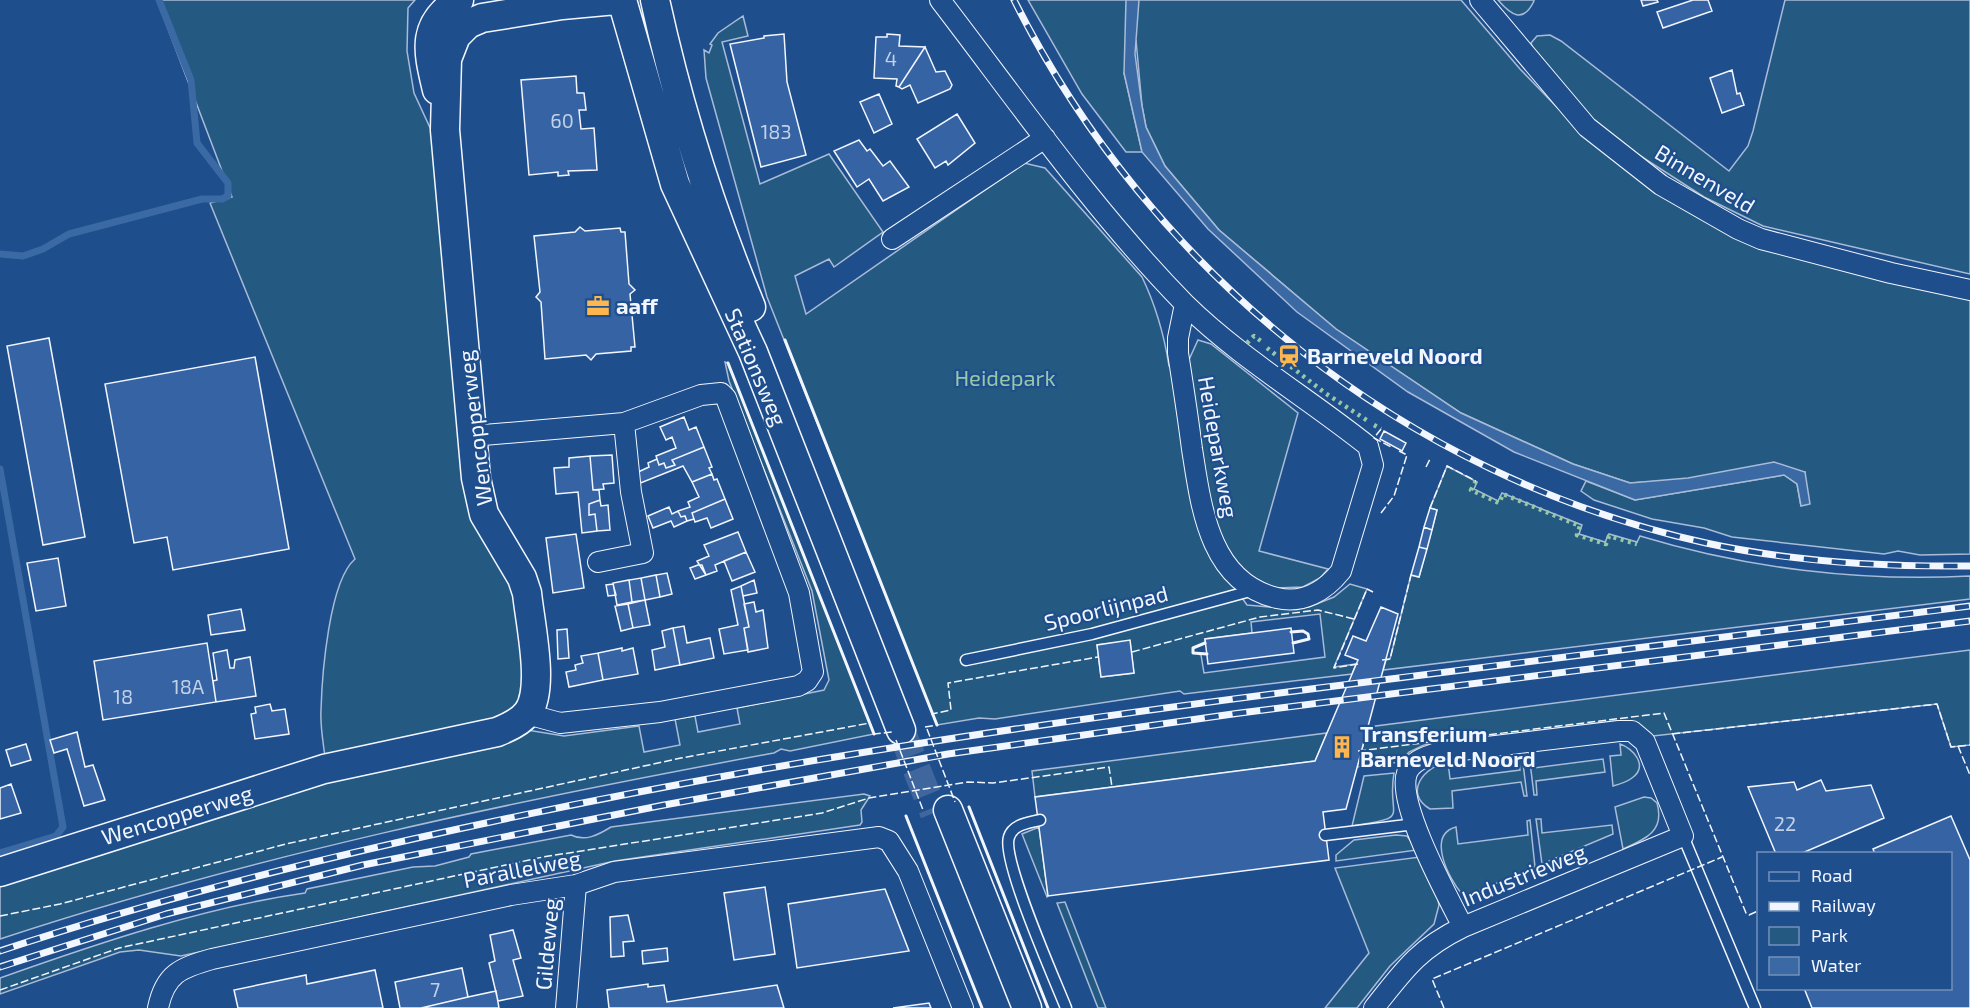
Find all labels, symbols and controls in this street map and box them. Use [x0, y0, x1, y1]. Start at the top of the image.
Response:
house number: 4 [885, 46, 897, 70]
house number: 60 [550, 108, 574, 132]
house number: 183 [760, 119, 792, 143]
street label: Binnenveld [1651, 138, 1760, 218]
place label: aaff [616, 292, 659, 318]
office icon: aaff [585, 293, 611, 319]
street label: Stationsweg [721, 304, 793, 429]
place label: Barneveld Noord [1307, 342, 1483, 368]
station icon: Barneveld Noord [1276, 343, 1302, 369]
street label: Wencopperweg [452, 349, 496, 507]
park label: Heidepark [954, 364, 1056, 390]
street label: Heideparkweg [1194, 374, 1244, 520]
street label: Spoorlijnpad [1041, 579, 1171, 636]
house number: 18A [172, 674, 205, 698]
house number: 18 [113, 684, 133, 708]
place label: Transferium Barneveld Noord [1360, 720, 1536, 771]
building icon: Transferium Barneveld Noord [1329, 734, 1355, 760]
street label: Wencopperweg [98, 779, 255, 849]
house number: 22 [1774, 811, 1796, 835]
street label: Industrieweg [1458, 837, 1589, 911]
street label: Parallelweg [461, 844, 583, 892]
legend [1757, 852, 1952, 990]
text: Road [1811, 864, 1852, 886]
text: Railway [1811, 894, 1876, 916]
street label: Gildeweg [529, 897, 563, 991]
text: Park [1811, 924, 1848, 946]
text: Water [1811, 954, 1861, 976]
house number: 7 [430, 977, 440, 1001]

